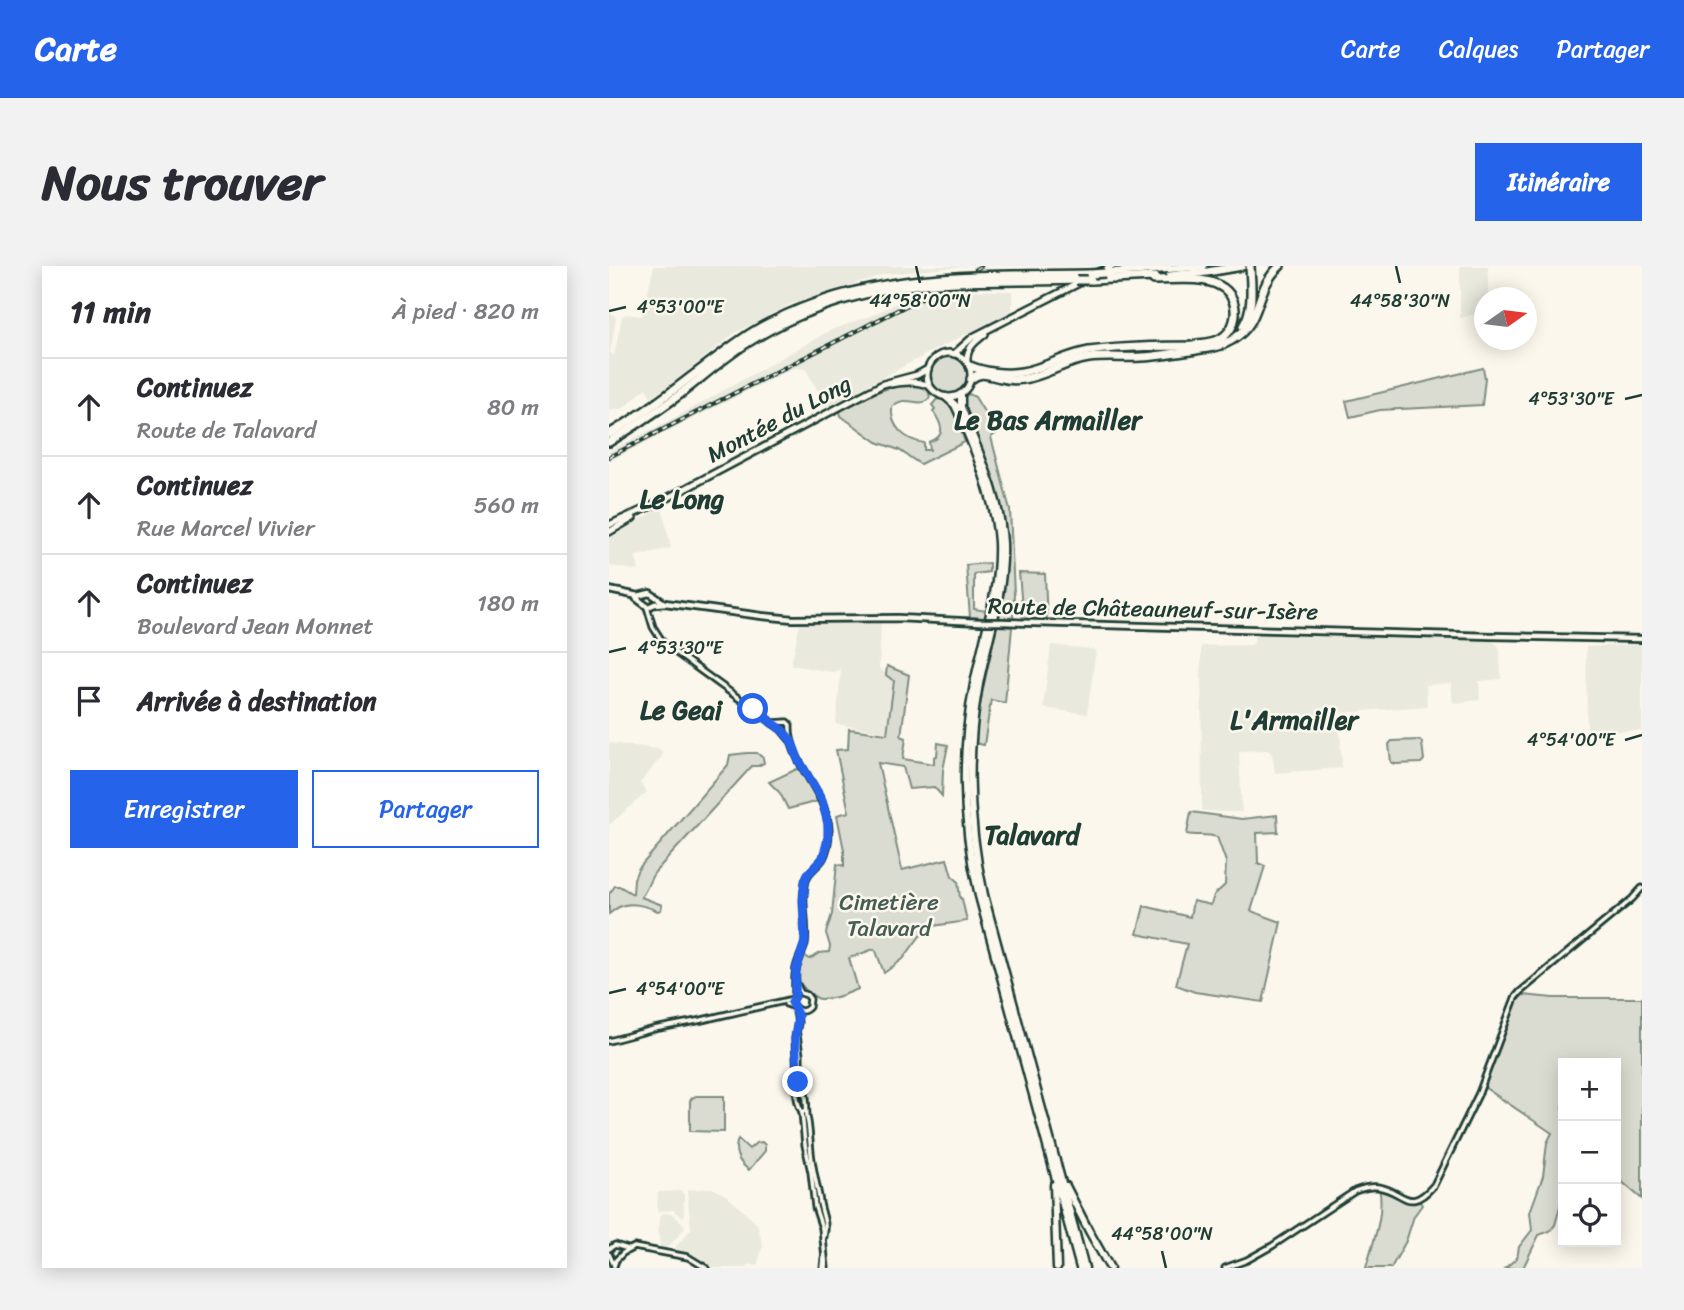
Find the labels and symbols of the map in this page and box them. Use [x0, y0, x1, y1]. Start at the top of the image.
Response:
text: 44°58'00"N [869, 285, 971, 317]
text: 44°58'30"N [1350, 285, 1450, 317]
north arrow [1474, 287, 1537, 350]
text: 4°53'00"E [637, 291, 724, 323]
street label: Montée du Long [699, 363, 859, 474]
text: 4°53'30"E [1528, 383, 1615, 415]
district label: Le Bas Armailler [954, 397, 1144, 443]
district label: Le Long [640, 476, 724, 522]
street label: Route de Châteauneuf-sur-Isère [987, 586, 1319, 632]
text: 4°53'30"E [637, 632, 724, 664]
district label: Le Geai [640, 687, 724, 733]
route start [737, 693, 768, 724]
district label: L'Armailler [1230, 697, 1360, 743]
text: 4°54'00"E [1527, 724, 1616, 756]
district label: Talavard [984, 812, 1082, 858]
park label: Cimetière Talavard [839, 882, 939, 949]
text: 4°54'00"E [636, 973, 725, 1005]
route end [782, 1066, 813, 1097]
text: 44°58'00"N [1111, 1218, 1213, 1250]

